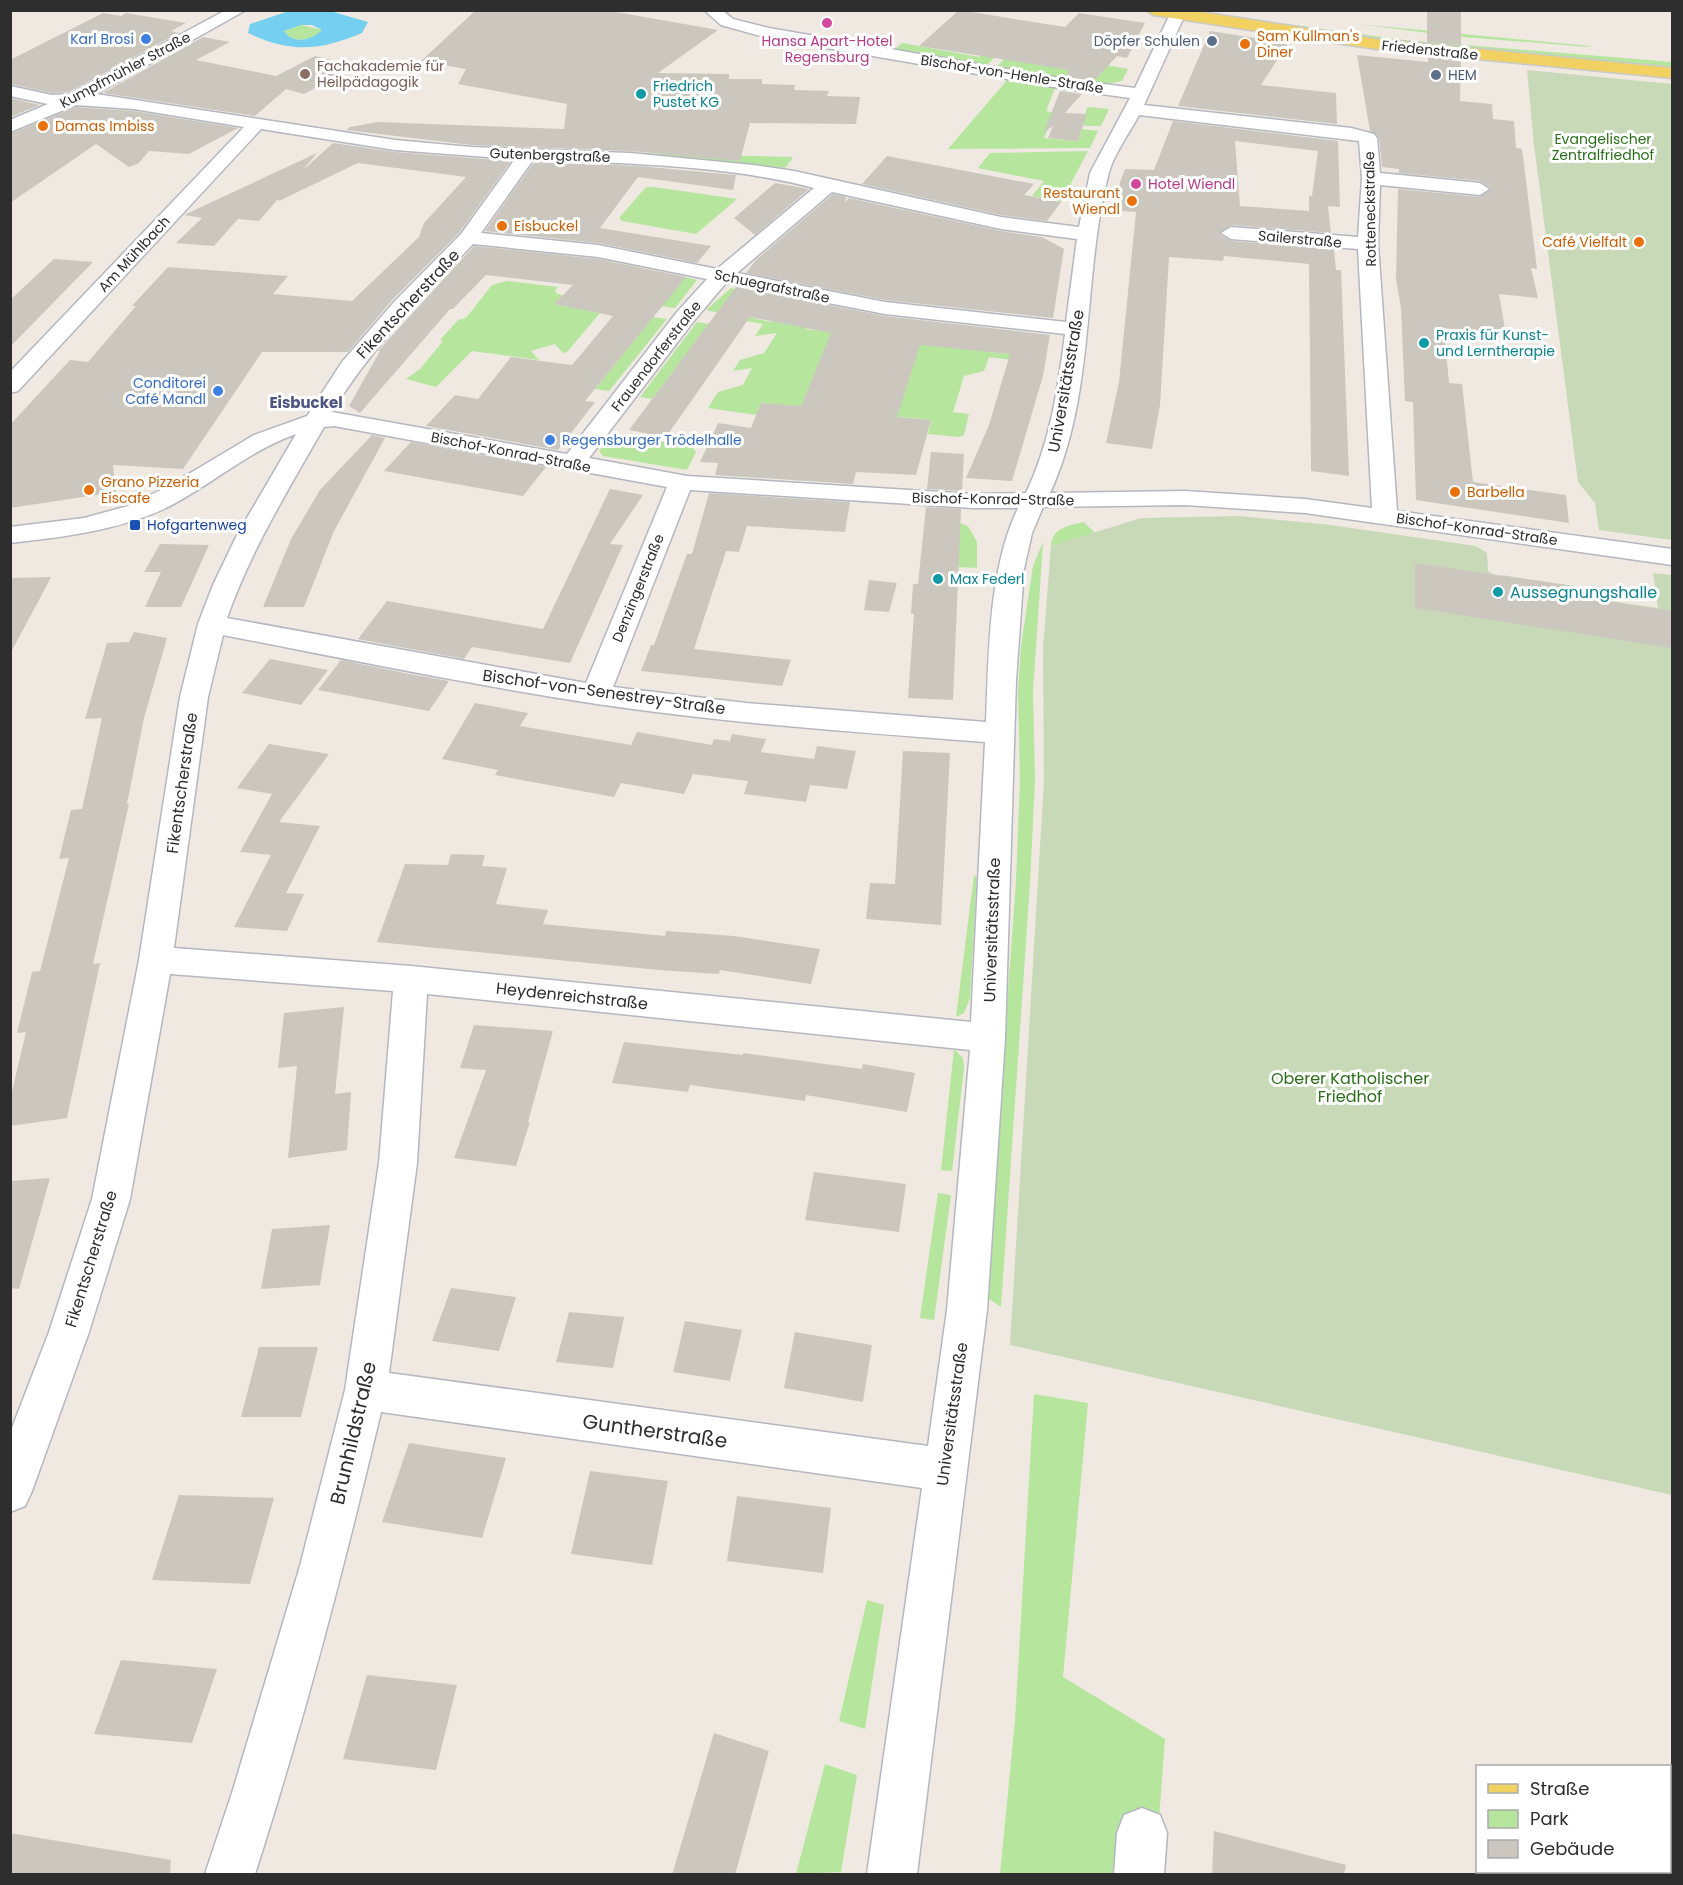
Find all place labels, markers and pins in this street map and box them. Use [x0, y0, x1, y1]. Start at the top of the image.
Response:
marker: Hansa Apart-Hotel Regensburg [820, 16, 834, 30]
place label: Sam Kullman's Diner [1257, 26, 1359, 62]
place label: Karl Brosi [70, 29, 134, 49]
place label: Hansa Apart-Hotel Regensburg [762, 31, 892, 67]
place label: Döpfer Schulen [1094, 31, 1200, 51]
marker: Karl Brosi [139, 32, 153, 46]
marker: Döpfer Schulen [1205, 34, 1219, 48]
marker: Sam Kullman's Diner [1238, 37, 1252, 51]
place label: Fachakademie für Heilpädagogik [317, 56, 444, 92]
place label: HEM [1448, 65, 1477, 85]
marker: Fachakademie für Heilpädagogik [298, 67, 312, 81]
marker: HEM [1429, 68, 1443, 82]
place label: Friedrich Pustet KG [653, 76, 719, 112]
marker: Friedrich Pustet KG [634, 87, 648, 101]
place label: Damas Imbiss [55, 116, 155, 136]
marker: Damas Imbiss [36, 119, 50, 133]
place label: Hotel Wiendl [1148, 174, 1235, 194]
marker: Hotel Wiendl [1129, 177, 1143, 191]
place label: Restaurant Wiendl [1043, 183, 1120, 219]
marker: Restaurant Wiendl [1125, 194, 1139, 208]
place label: Eisbuckel [514, 216, 578, 236]
marker: Eisbuckel [495, 219, 509, 233]
place label: Café Vielfalt [1542, 232, 1627, 252]
marker: Café Vielfalt [1632, 235, 1646, 249]
place label: Praxis für Kunst- und Lerntherapie [1436, 325, 1555, 361]
marker: Praxis für Kunst- und Lerntherapie [1417, 336, 1431, 350]
place label: Conditorei Café Mandl [125, 373, 206, 409]
marker: Conditorei Café Mandl [211, 384, 225, 398]
place label: Regensburger Trödelhalle [562, 430, 742, 450]
marker: Regensburger Trödelhalle [543, 433, 557, 447]
place label: Grano Pizzeria Eiscafe [101, 472, 199, 508]
place label: Barbella [1467, 482, 1525, 502]
marker: Grano Pizzeria Eiscafe [82, 483, 96, 497]
marker: Barbella [1448, 485, 1462, 499]
place label: Hofgartenweg [147, 515, 247, 535]
marker: Hofgartenweg [128, 518, 142, 532]
place label: Max Federl [950, 569, 1025, 589]
marker: Max Federl [931, 572, 945, 586]
place label: Aussegnungshalle [1510, 581, 1657, 604]
marker: Aussegnungshalle [1491, 585, 1505, 599]

